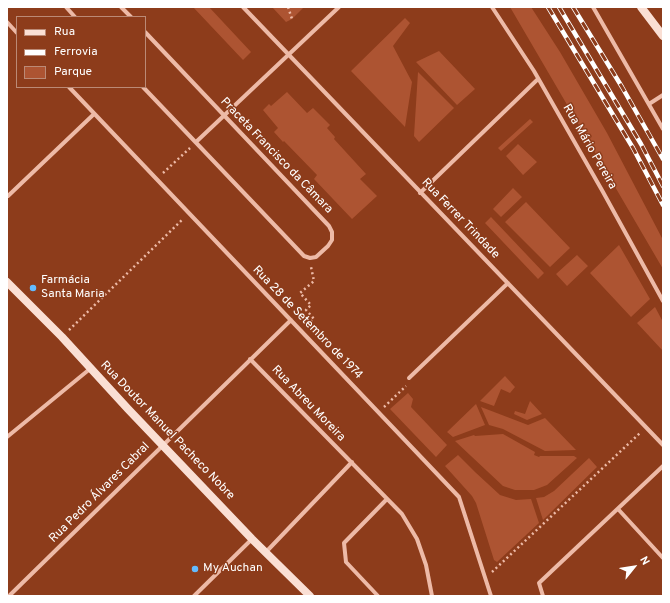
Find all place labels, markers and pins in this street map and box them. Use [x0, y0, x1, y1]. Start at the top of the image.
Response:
place label: Farmácia Santa Maria [41, 274, 105, 302]
marker: Farmácia Santa Maria [28, 283, 38, 293]
place label: My Auchan [203, 562, 263, 576]
marker: My Auchan [190, 564, 200, 574]

